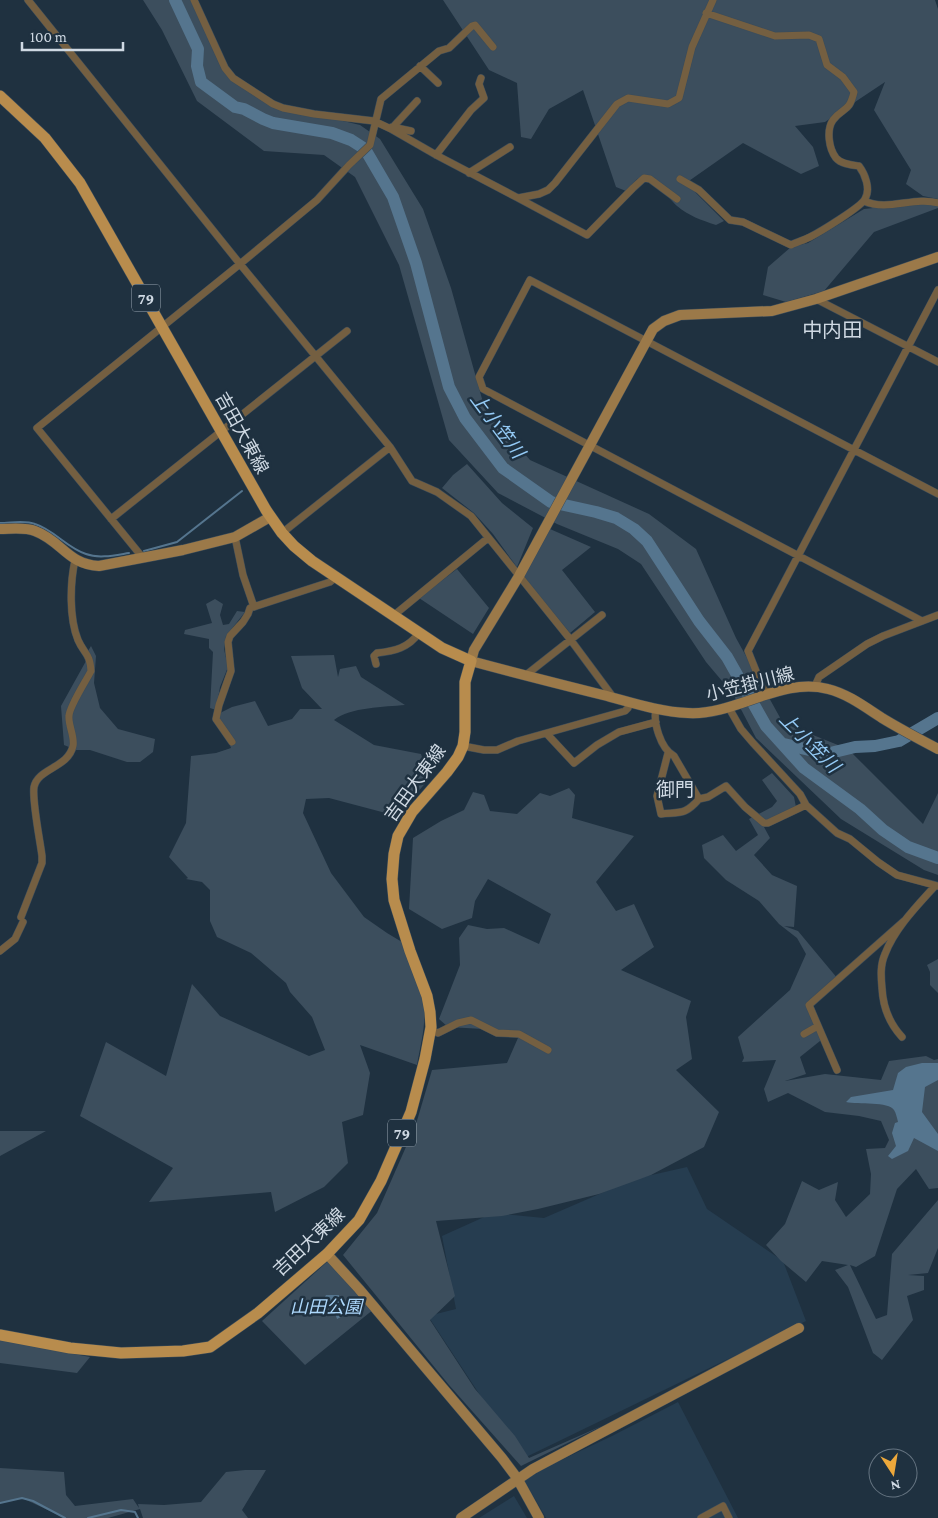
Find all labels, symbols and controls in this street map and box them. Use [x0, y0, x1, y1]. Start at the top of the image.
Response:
scale bar [22, 20, 124, 52]
text: 100 m [30, 29, 67, 45]
road number: 79 [132, 284, 160, 312]
district label: 中内田 [802, 319, 862, 341]
street label: 吉田大東線 [211, 389, 273, 477]
water label: 上小笠川 [466, 389, 530, 464]
street label: 小笠掛川線 [704, 663, 796, 705]
water label: 上小笠川 [775, 708, 845, 778]
street label: 吉田大東線 [380, 741, 450, 825]
district label: 御門 [656, 779, 694, 800]
road number: 79 [388, 1120, 416, 1146]
street label: 吉田大東線 [269, 1204, 349, 1280]
park label: 山田公園 [290, 1297, 365, 1317]
north arrow [868, 1448, 918, 1498]
text: N [889, 1477, 902, 1495]

